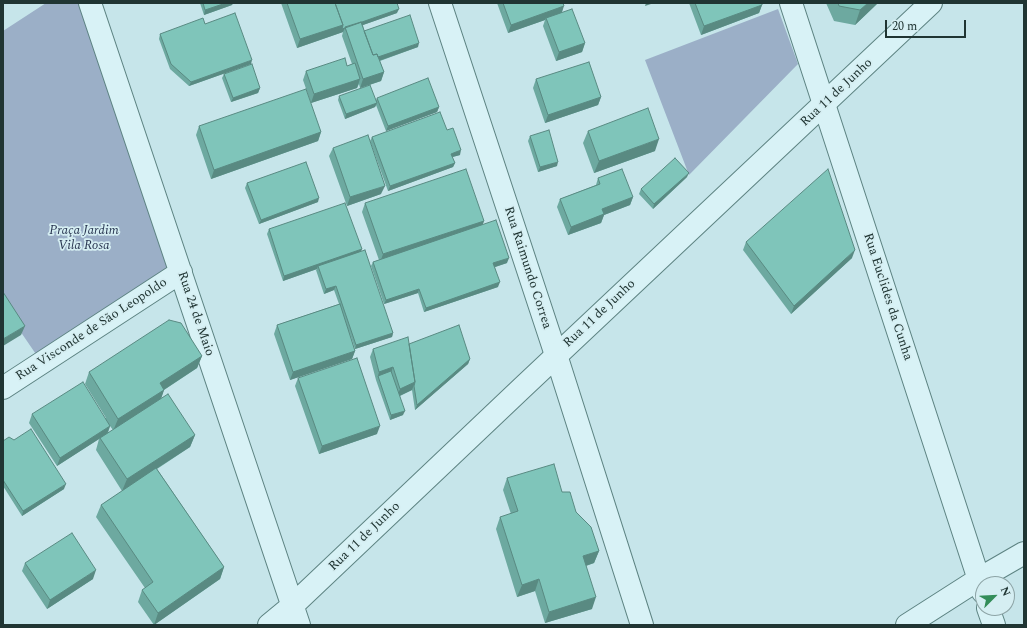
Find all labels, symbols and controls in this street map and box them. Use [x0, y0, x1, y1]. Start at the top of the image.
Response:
scale bar [887, 12, 968, 38]
text: 20 m [892, 17, 917, 36]
street label: Rua 11 de Junho [798, 56, 876, 130]
street label: Rua Raimundo Correa [500, 205, 554, 331]
park label: Praça Jardim Vila Rosa [49, 223, 119, 254]
street label: Rua Euclides da Cunha [859, 231, 915, 363]
street label: Rua 24 de Maio [173, 270, 217, 358]
street label: Rua Visconde de São Leopoldo [13, 275, 171, 385]
street label: Rua 11 de Junho [561, 277, 639, 351]
street label: Rua 11 de Junho [326, 499, 404, 575]
north arrow [975, 576, 1015, 616]
text: N [996, 584, 1015, 599]

